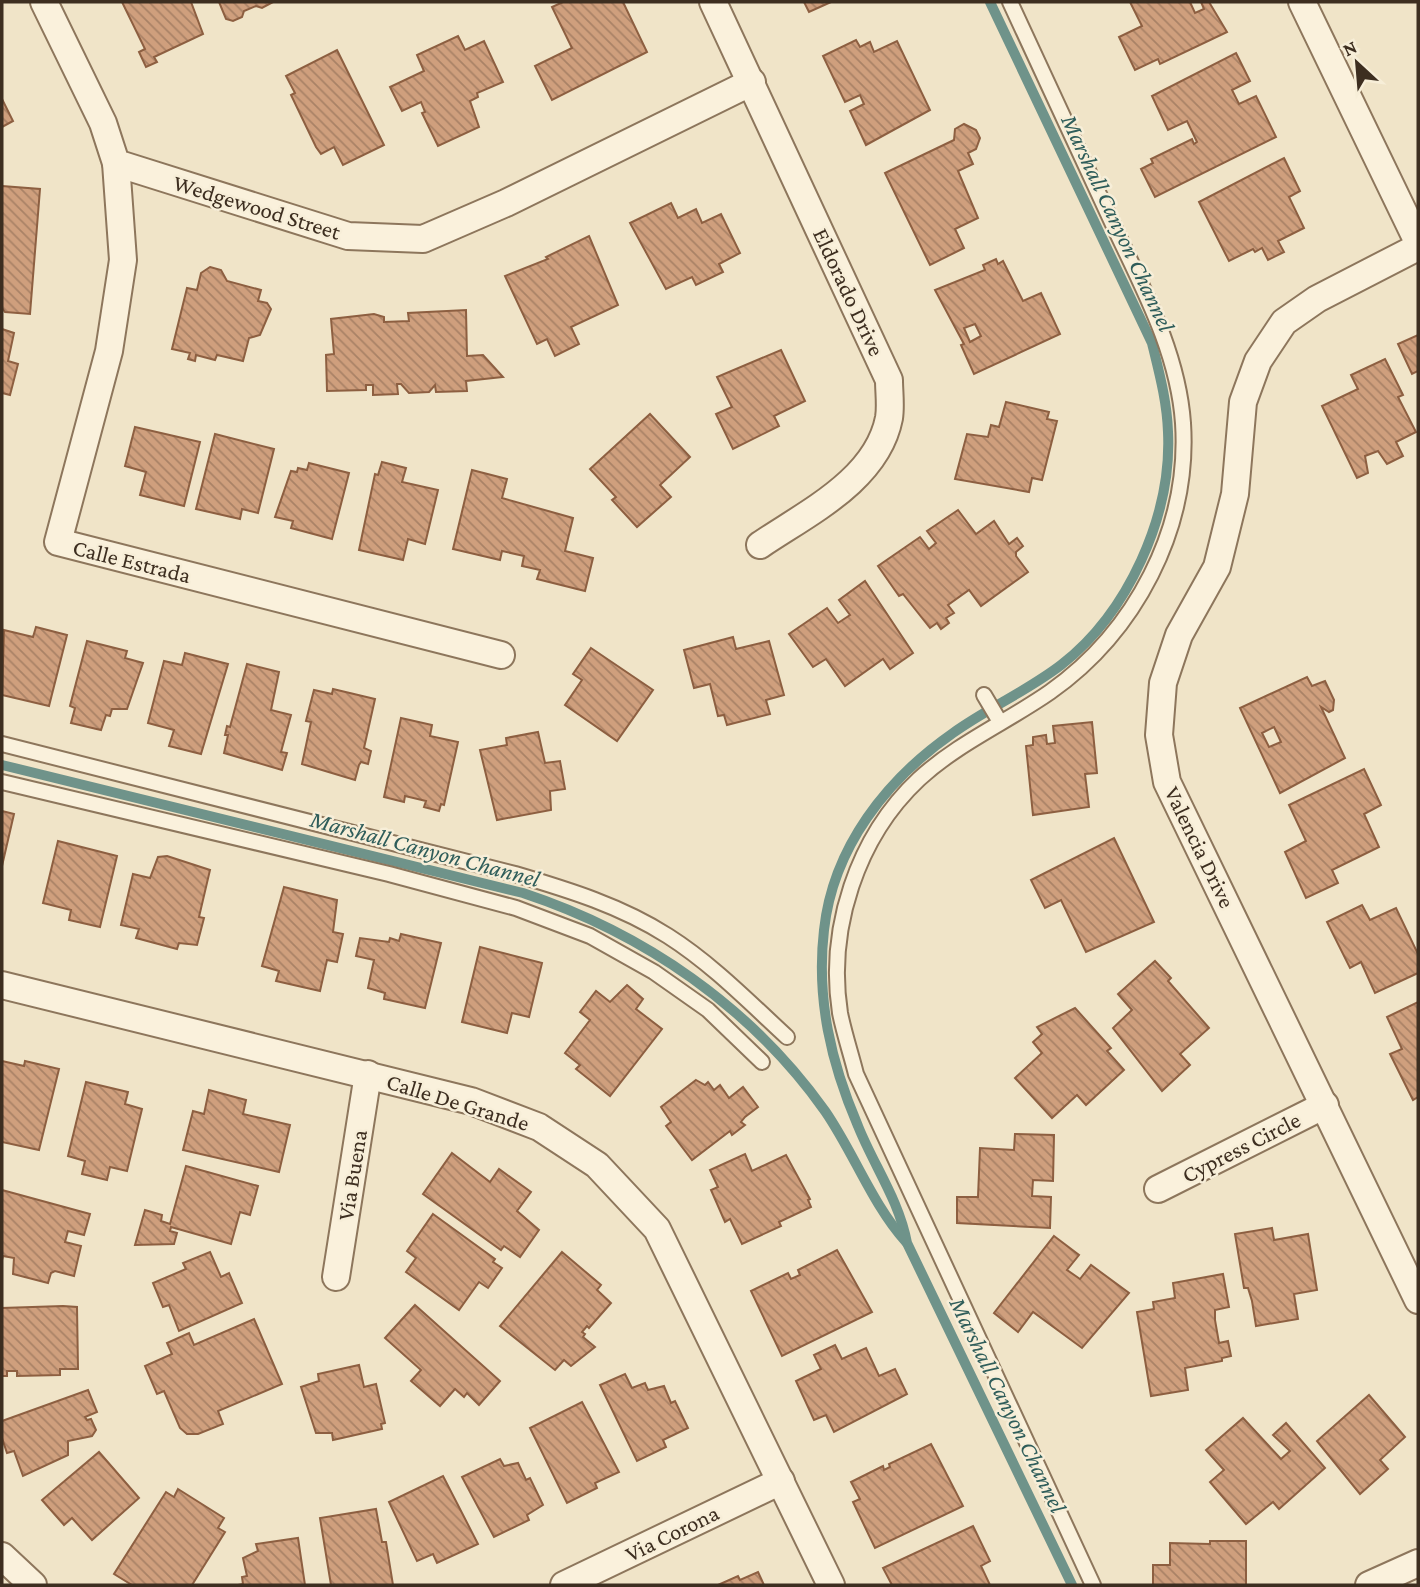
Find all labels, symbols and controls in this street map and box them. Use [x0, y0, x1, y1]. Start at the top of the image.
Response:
north arrow [1322, 28, 1392, 98]
text: N [1339, 36, 1360, 60]
water label: Marshall Canyon Channel [1056, 109, 1181, 337]
street label: Wedgewood Street [170, 169, 344, 245]
street label: Eldorado Drive [808, 224, 890, 360]
street label: Calle Estrada [70, 534, 194, 588]
street label: Valencia Drive [1159, 782, 1241, 912]
water label: Marshall Canyon Channel [306, 805, 544, 892]
street label: Calle De Grande [384, 1068, 532, 1136]
street label: Cypress Circle [1178, 1106, 1304, 1188]
street label: Via Buena [332, 1127, 372, 1222]
water label: Marshall Canyon Channel [944, 1292, 1073, 1518]
street label: Via Corona [621, 1499, 723, 1567]

